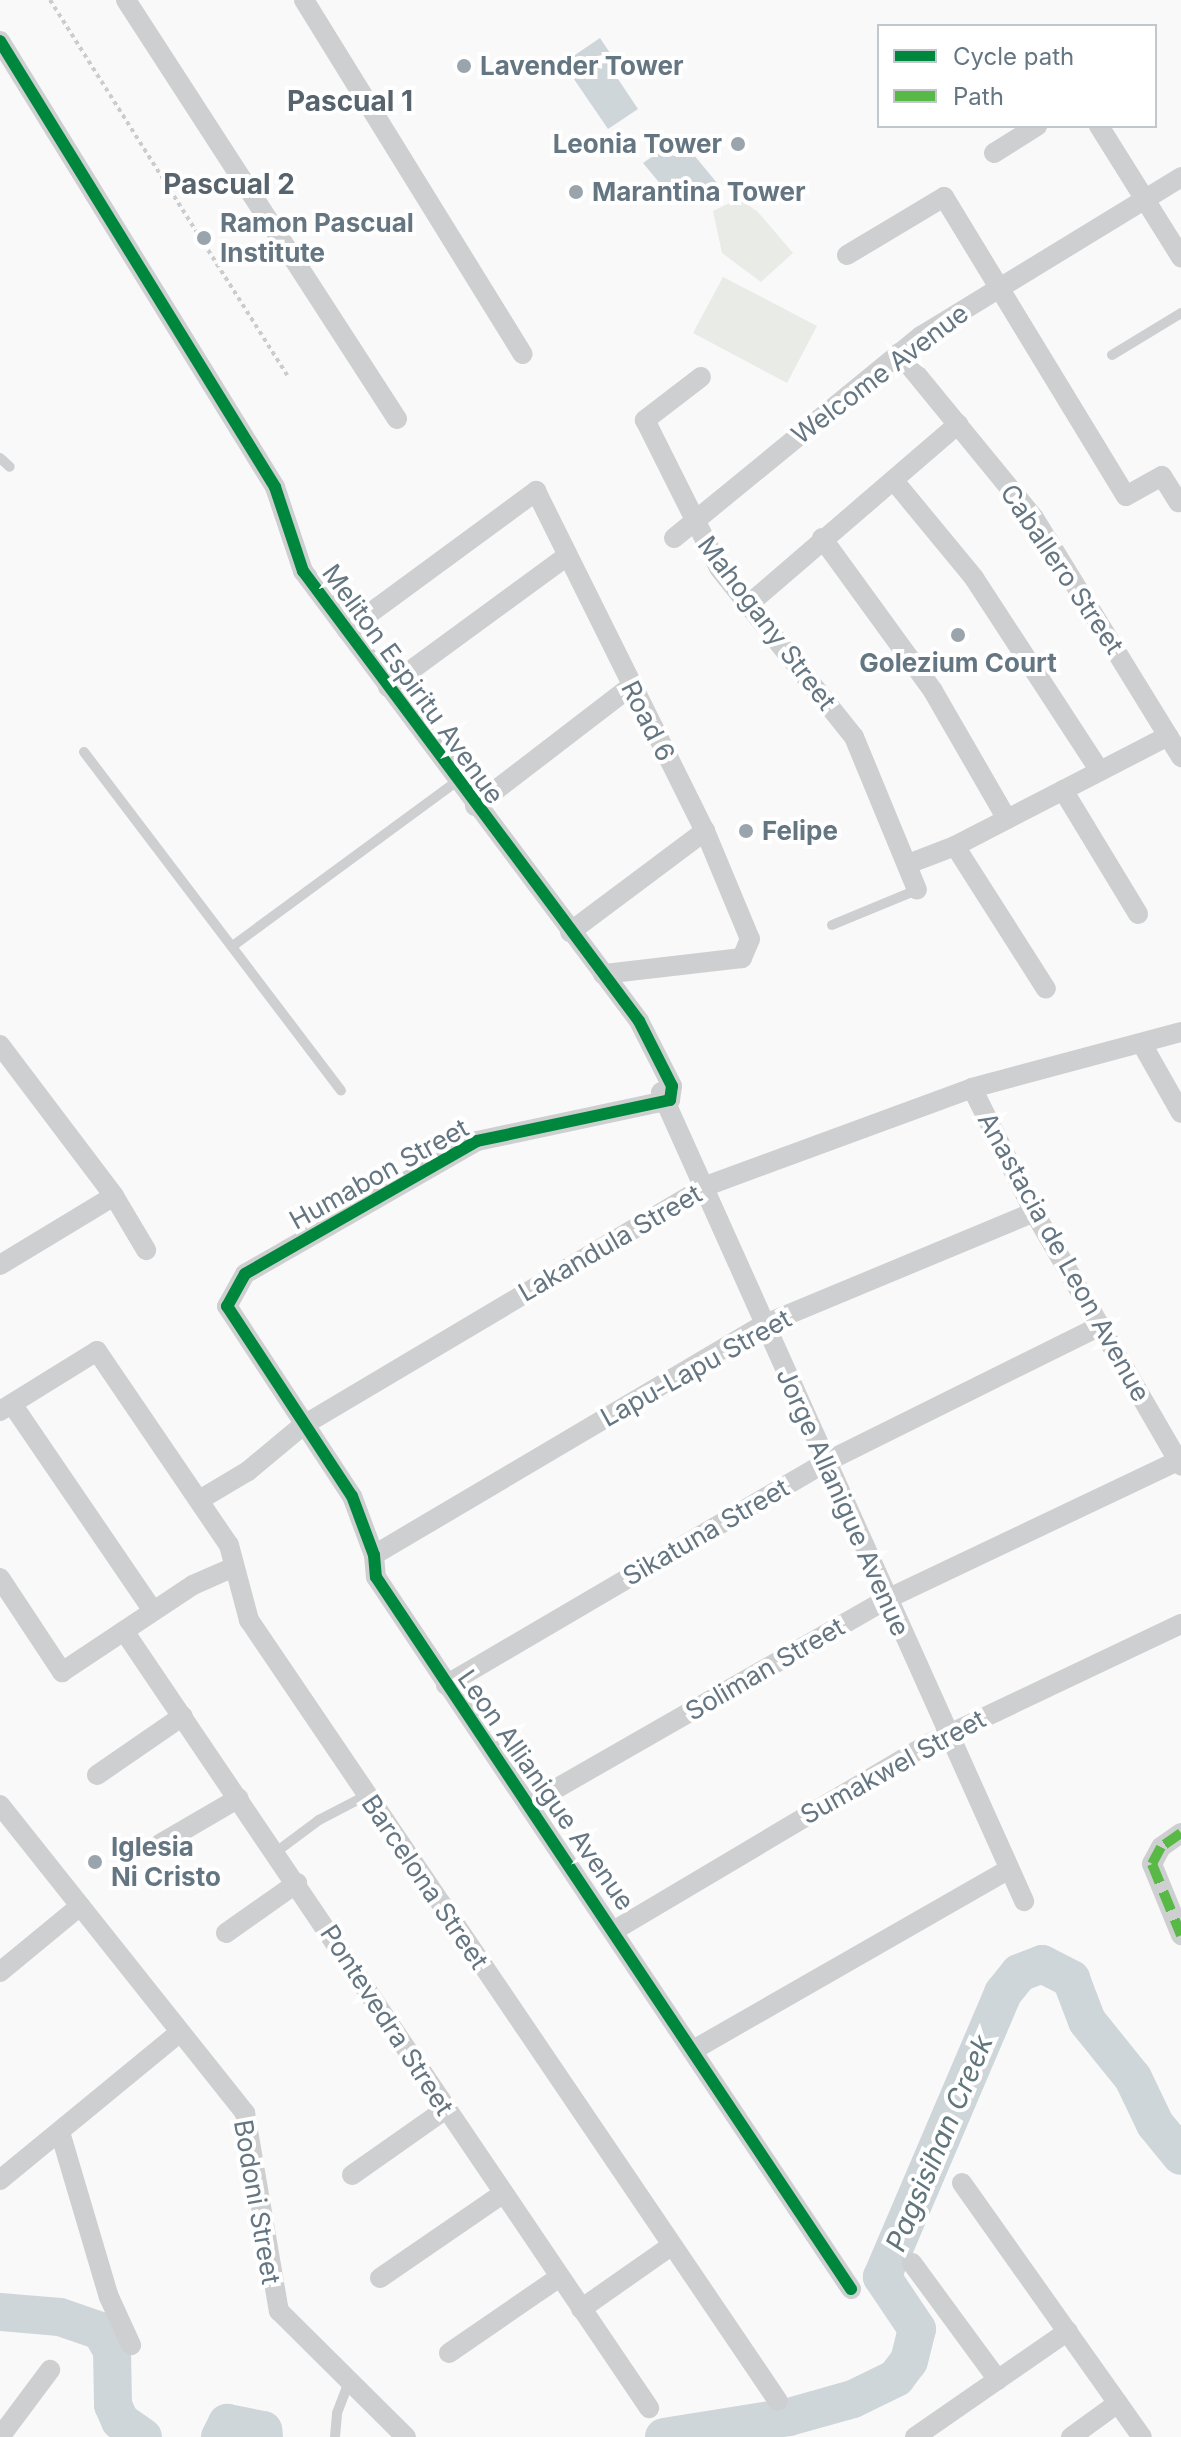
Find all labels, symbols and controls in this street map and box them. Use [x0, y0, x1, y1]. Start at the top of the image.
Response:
legend [877, 24, 1157, 128]
text: Cycle path [953, 42, 1074, 71]
place label: Lavender Tower [480, 50, 684, 82]
marker: Lavender Tower [455, 57, 473, 75]
text: Path [953, 82, 1004, 111]
district label: Pascual 1 [287, 84, 413, 118]
place label: Leonia Tower [553, 128, 722, 160]
marker: Leonia Tower [729, 135, 747, 153]
district label: Pascual 2 [163, 167, 295, 201]
place label: Marantina Tower [592, 176, 806, 208]
marker: Marantina Tower [567, 183, 585, 201]
place label: Ramon Pascual Institute [220, 207, 414, 268]
marker: Ramon Pascual Institute [195, 229, 213, 247]
street label: Welcome Avenue [786, 298, 974, 450]
street label: Caballero Street [994, 478, 1130, 660]
street label: Mahogany Street [691, 530, 843, 716]
street label: Meliton Espiritu Avenue [316, 558, 510, 810]
marker: Golezium Court [949, 626, 967, 644]
place label: Golezium Court [859, 647, 1057, 679]
street label: Road 6 [615, 676, 681, 766]
place label: Felipe [762, 815, 838, 847]
marker: Felipe [737, 822, 755, 840]
street label: Anastacia de Leon Avenue [971, 1107, 1157, 1407]
street label: Humabon Street [284, 1112, 474, 1236]
street label: Lakandula Street [513, 1178, 707, 1308]
street label: Lapu-Lapu Street [595, 1303, 797, 1433]
street label: Jorge Allanigue Avenue [770, 1363, 916, 1641]
street label: Sikatuna Street [618, 1472, 794, 1592]
street label: Soliman Street [680, 1611, 850, 1727]
street label: Leon Allianigue Avenue [451, 1664, 641, 1916]
street label: Sumakwel Street [795, 1703, 991, 1831]
street label: Barcelona Street [355, 1789, 495, 1975]
place label: Iglesia Ni Cristo [111, 1831, 221, 1892]
marker: Iglesia Ni Cristo [86, 1853, 104, 1871]
street label: Pontevedra Street [314, 1919, 460, 2121]
water label: Pagsisihan Creek [878, 2030, 1000, 2256]
street label: Bodoni Street [227, 2117, 287, 2287]

